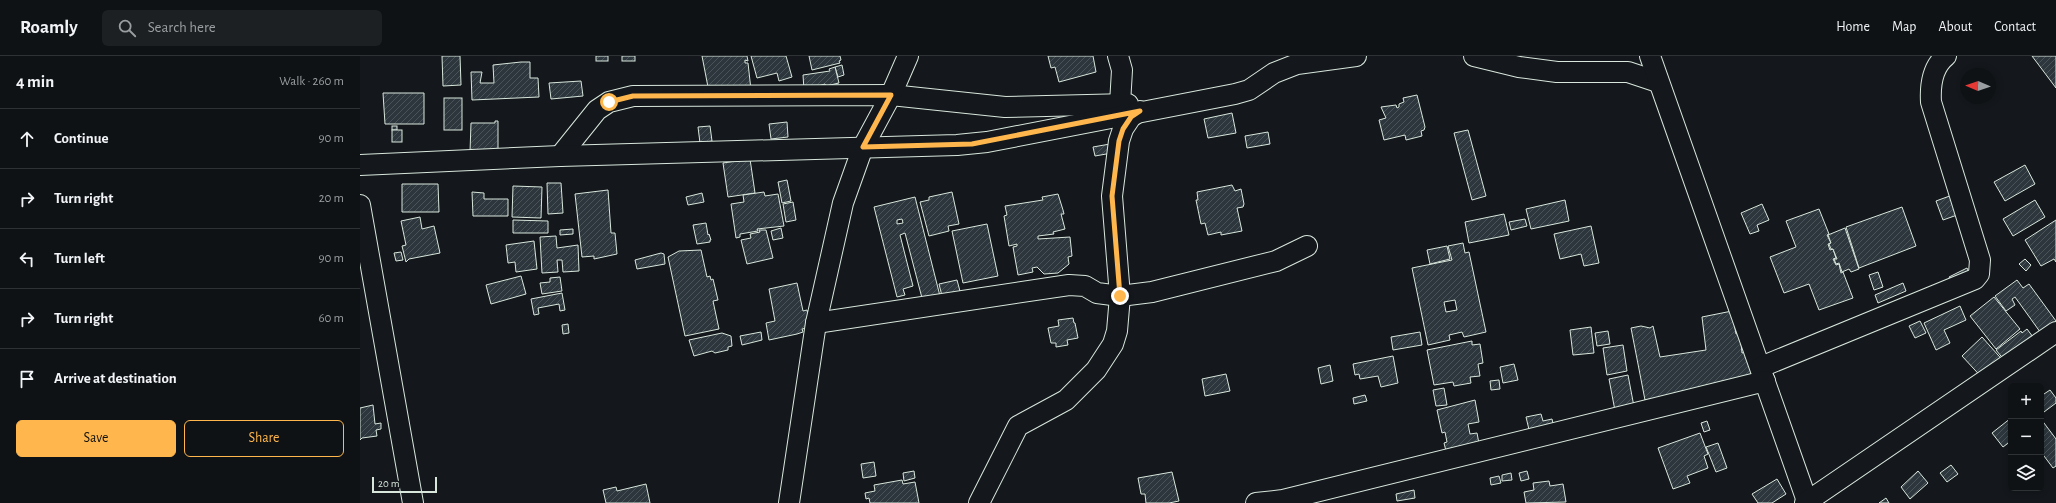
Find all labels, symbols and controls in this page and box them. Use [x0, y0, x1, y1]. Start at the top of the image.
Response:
search box [102, 10, 382, 46]
icon: search [116, 17, 138, 39]
text: Roamly [20, 18, 78, 37]
text: Search here [148, 20, 216, 35]
text: Home [1836, 20, 1870, 34]
text: Map [1892, 20, 1916, 34]
text: About [1938, 20, 1972, 34]
text: Contact [1994, 20, 2036, 34]
north arrow [1960, 68, 1996, 104]
text: 4 min [16, 73, 54, 90]
text: Walk · 260 m [279, 75, 344, 88]
route start [600, 93, 618, 111]
icon: ahead [16, 128, 38, 150]
text: Continue [54, 131, 109, 146]
text: 90 m [318, 132, 344, 145]
icon: right [16, 188, 38, 210]
text: Turn right [54, 191, 113, 206]
text: 20 m [319, 192, 344, 205]
icon: left [16, 248, 38, 270]
text: Turn left [54, 251, 105, 266]
text: 90 m [318, 252, 344, 265]
route end [1111, 287, 1129, 305]
icon: right [16, 308, 38, 330]
text: Turn right [54, 311, 113, 326]
text: 60 m [318, 312, 344, 325]
icon: arrive [16, 368, 38, 390]
text: Arrive at destination [54, 371, 177, 386]
map controls [2008, 383, 2044, 491]
button: + [2008, 383, 2044, 419]
button: − [2008, 419, 2044, 455]
button: Save [16, 420, 176, 457]
button: Share [184, 420, 344, 457]
button: layers [2008, 455, 2044, 491]
scale bar [372, 475, 437, 494]
text: 20 m [378, 478, 399, 489]

